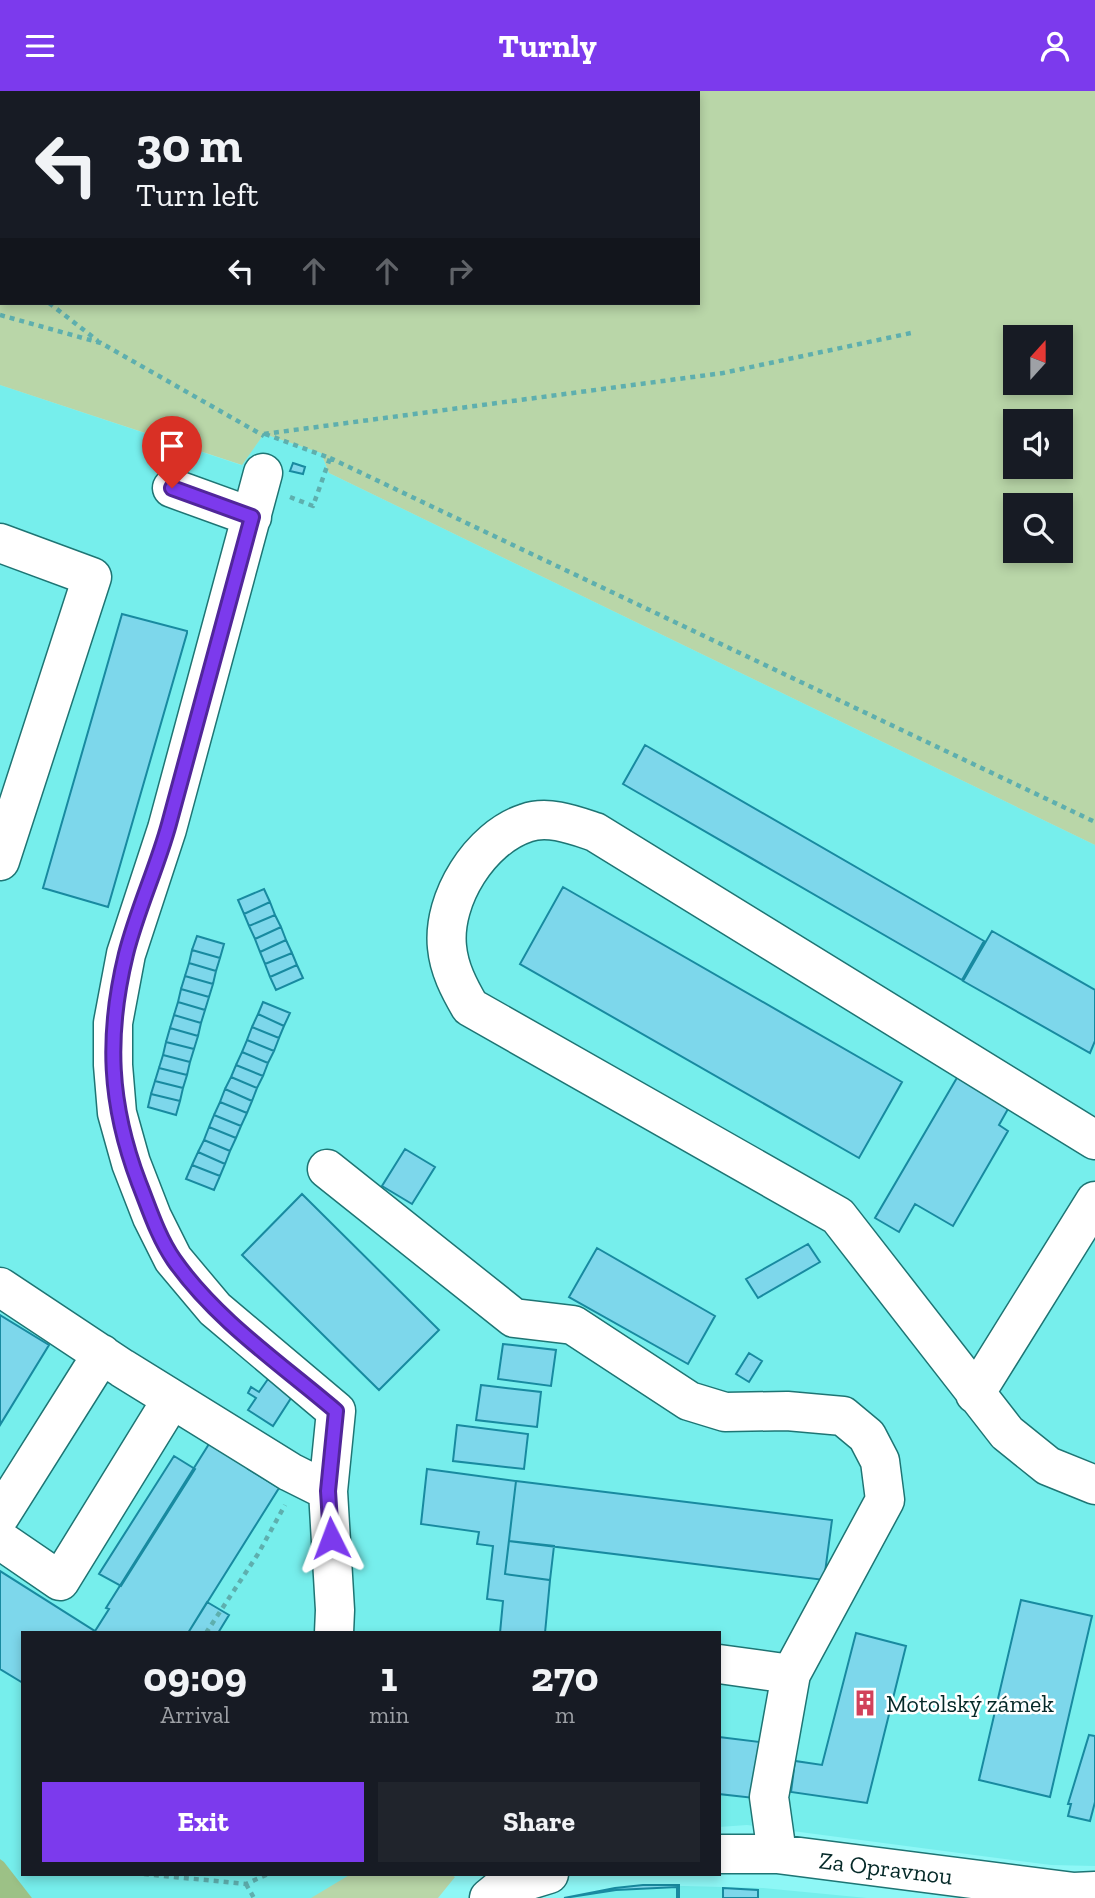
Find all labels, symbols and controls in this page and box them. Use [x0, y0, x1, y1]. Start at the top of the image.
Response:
icon: menu [21, 27, 59, 65]
text: Turnly [498, 27, 597, 65]
icon: person [1036, 27, 1074, 65]
text: 30 m [136, 116, 242, 175]
icon: left [21, 119, 112, 210]
text: Turn left [136, 176, 258, 214]
icon: left [222, 252, 260, 290]
icon: ahead [295, 252, 333, 290]
icon: ahead [368, 252, 406, 290]
icon: right [441, 252, 479, 290]
north arrow [1003, 325, 1073, 395]
map controls [1003, 325, 1073, 563]
button: sound [1003, 409, 1073, 479]
pin [142, 416, 202, 488]
icon: arrive [153, 427, 191, 465]
button: search [1003, 493, 1073, 563]
position arrow [294, 1501, 368, 1575]
text: 09:09 [143, 1651, 247, 1702]
text: 1 [381, 1651, 398, 1702]
text: 270 [531, 1651, 599, 1702]
building icon: Motolský zámek [850, 1688, 880, 1718]
place label: Motolský zámek [886, 1689, 1054, 1718]
text: Arrival [161, 1701, 230, 1729]
text: min [369, 1701, 409, 1729]
text: m [555, 1701, 575, 1729]
button: Exit [42, 1782, 364, 1862]
button: Share [378, 1782, 700, 1862]
street label: Za Opravnou [817, 1845, 955, 1891]

